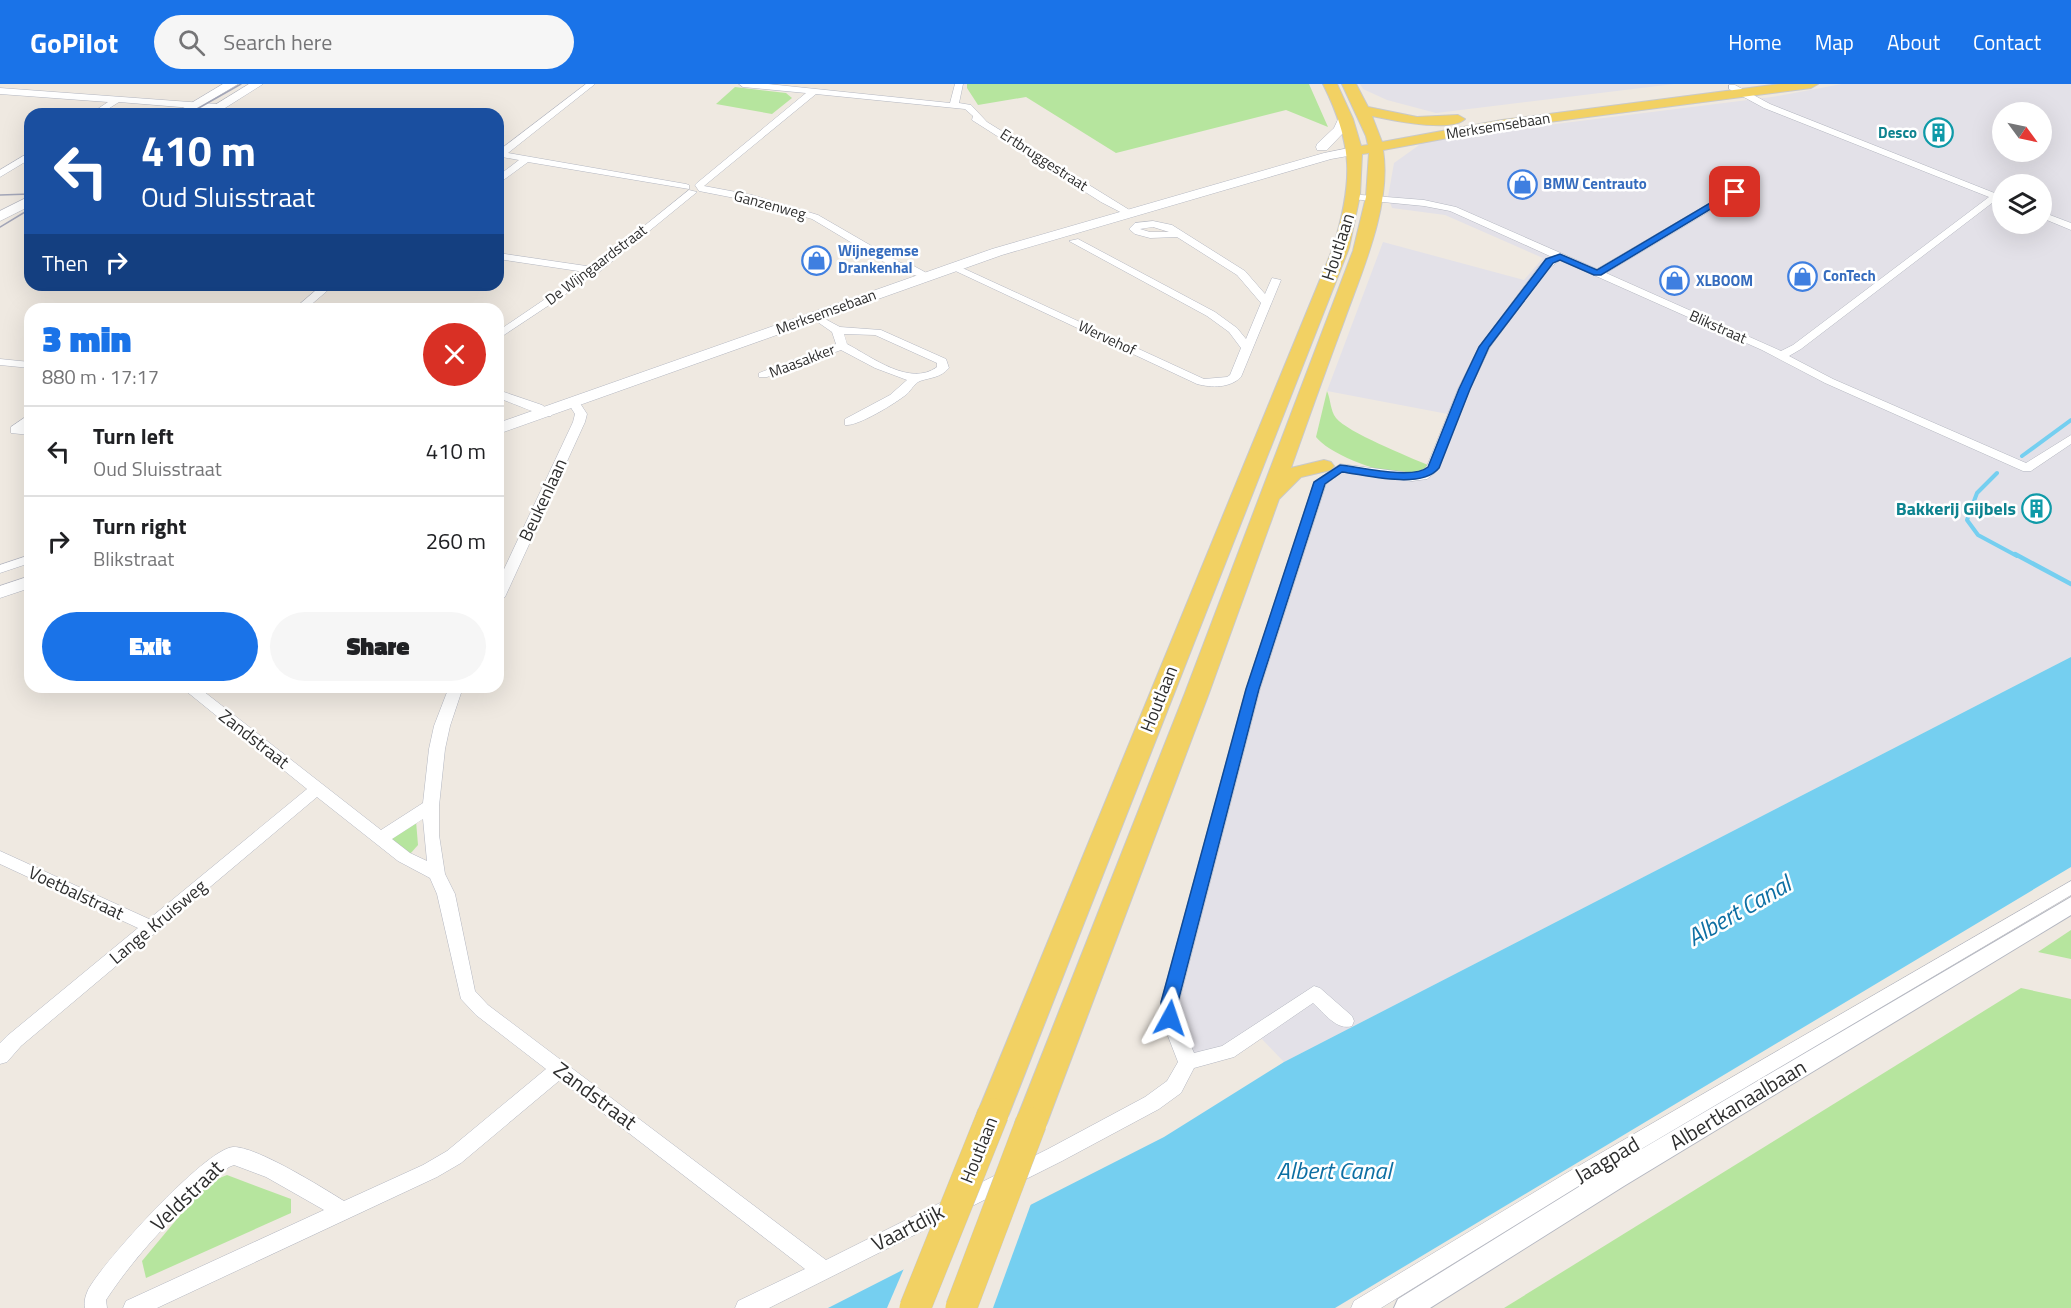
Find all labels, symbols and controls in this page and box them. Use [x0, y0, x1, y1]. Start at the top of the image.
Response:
search box [154, 15, 574, 69]
text: GoPilot [30, 21, 118, 64]
text: Search here [223, 25, 332, 59]
icon: search [175, 26, 208, 59]
text: Home [1728, 26, 1782, 58]
text: Map [1815, 26, 1854, 58]
text: About [1887, 26, 1940, 58]
text: Contact [1973, 26, 2041, 58]
north arrow [1992, 102, 2052, 162]
map controls [1992, 102, 2052, 234]
street label: Merksemsebaan [1444, 106, 1552, 145]
building icon: Desco [1922, 117, 1954, 149]
text: 410 m [141, 118, 256, 182]
place label: Desco [1878, 121, 1917, 144]
street label: Ertbruggestraat [996, 123, 1093, 197]
icon: left [42, 132, 120, 210]
pin [1709, 166, 1760, 217]
shop icon: BMW Centrauto [1506, 168, 1538, 200]
place label: BMW Centrauto [1543, 172, 1647, 195]
button: layers [1992, 174, 2052, 234]
icon: arrive [1718, 175, 1751, 208]
text: Oud Sluisstraat [141, 176, 315, 217]
street label: Ganzenweg [732, 184, 809, 225]
street label: Houtlaan [1314, 210, 1361, 284]
street label: De Wijngaardstraat [540, 218, 652, 310]
place label: Wijnegemse Drankenhal [838, 239, 919, 279]
shop icon: Wijnegemse Drankenhal [801, 244, 833, 276]
text: Then [42, 246, 88, 280]
icon: right [100, 246, 133, 279]
shop icon: ConTech [1786, 260, 1818, 292]
place label: ConTech [1823, 264, 1876, 287]
shop icon: XLBOOM [1659, 265, 1691, 297]
place label: XLBOOM [1696, 269, 1753, 292]
street label: Merksemsebaan [773, 283, 879, 340]
street label: Blikstraat [1686, 304, 1751, 350]
text: 3 min [42, 311, 131, 366]
street label: Wervehof [1075, 314, 1140, 361]
button: close [423, 323, 486, 386]
street label: Maasakker [765, 337, 838, 384]
text: 880 m · 17:17 [42, 361, 159, 392]
text: Turn left [93, 419, 174, 453]
text: 410 m [426, 434, 486, 468]
icon: left [42, 435, 75, 468]
text: Oud Sluisstraat [93, 453, 222, 484]
street label: Beukenlaan [512, 454, 574, 546]
building icon: Bakkerij Gijbels [2021, 493, 2053, 525]
place label: Bakkerij Gijbels [1896, 495, 2016, 522]
text: Turn right [93, 509, 187, 543]
text: 260 m [426, 524, 486, 558]
icon: right [42, 525, 75, 558]
text: Blikstraat [93, 543, 174, 574]
button: Exit [42, 612, 258, 681]
button: Share [270, 612, 486, 681]
street label: Houtlaan [1133, 662, 1184, 736]
street label: Zandstraat [213, 702, 296, 775]
street label: Voetbalstraat [24, 859, 129, 927]
water label: Albert Canal [1680, 864, 1800, 954]
street label: Lange Kruisweg [103, 873, 212, 970]
position arrow [1138, 986, 1202, 1050]
street label: Albertkanaalbaan [1663, 1051, 1812, 1158]
street label: Zandstraat [547, 1053, 644, 1138]
street label: Houtlaan [953, 1113, 1004, 1187]
street label: Jaagpad [1568, 1128, 1645, 1191]
street label: Veldstraat [142, 1152, 231, 1238]
water label: Albert Canal [1277, 1152, 1394, 1188]
street label: Vaartdijk [866, 1195, 949, 1259]

